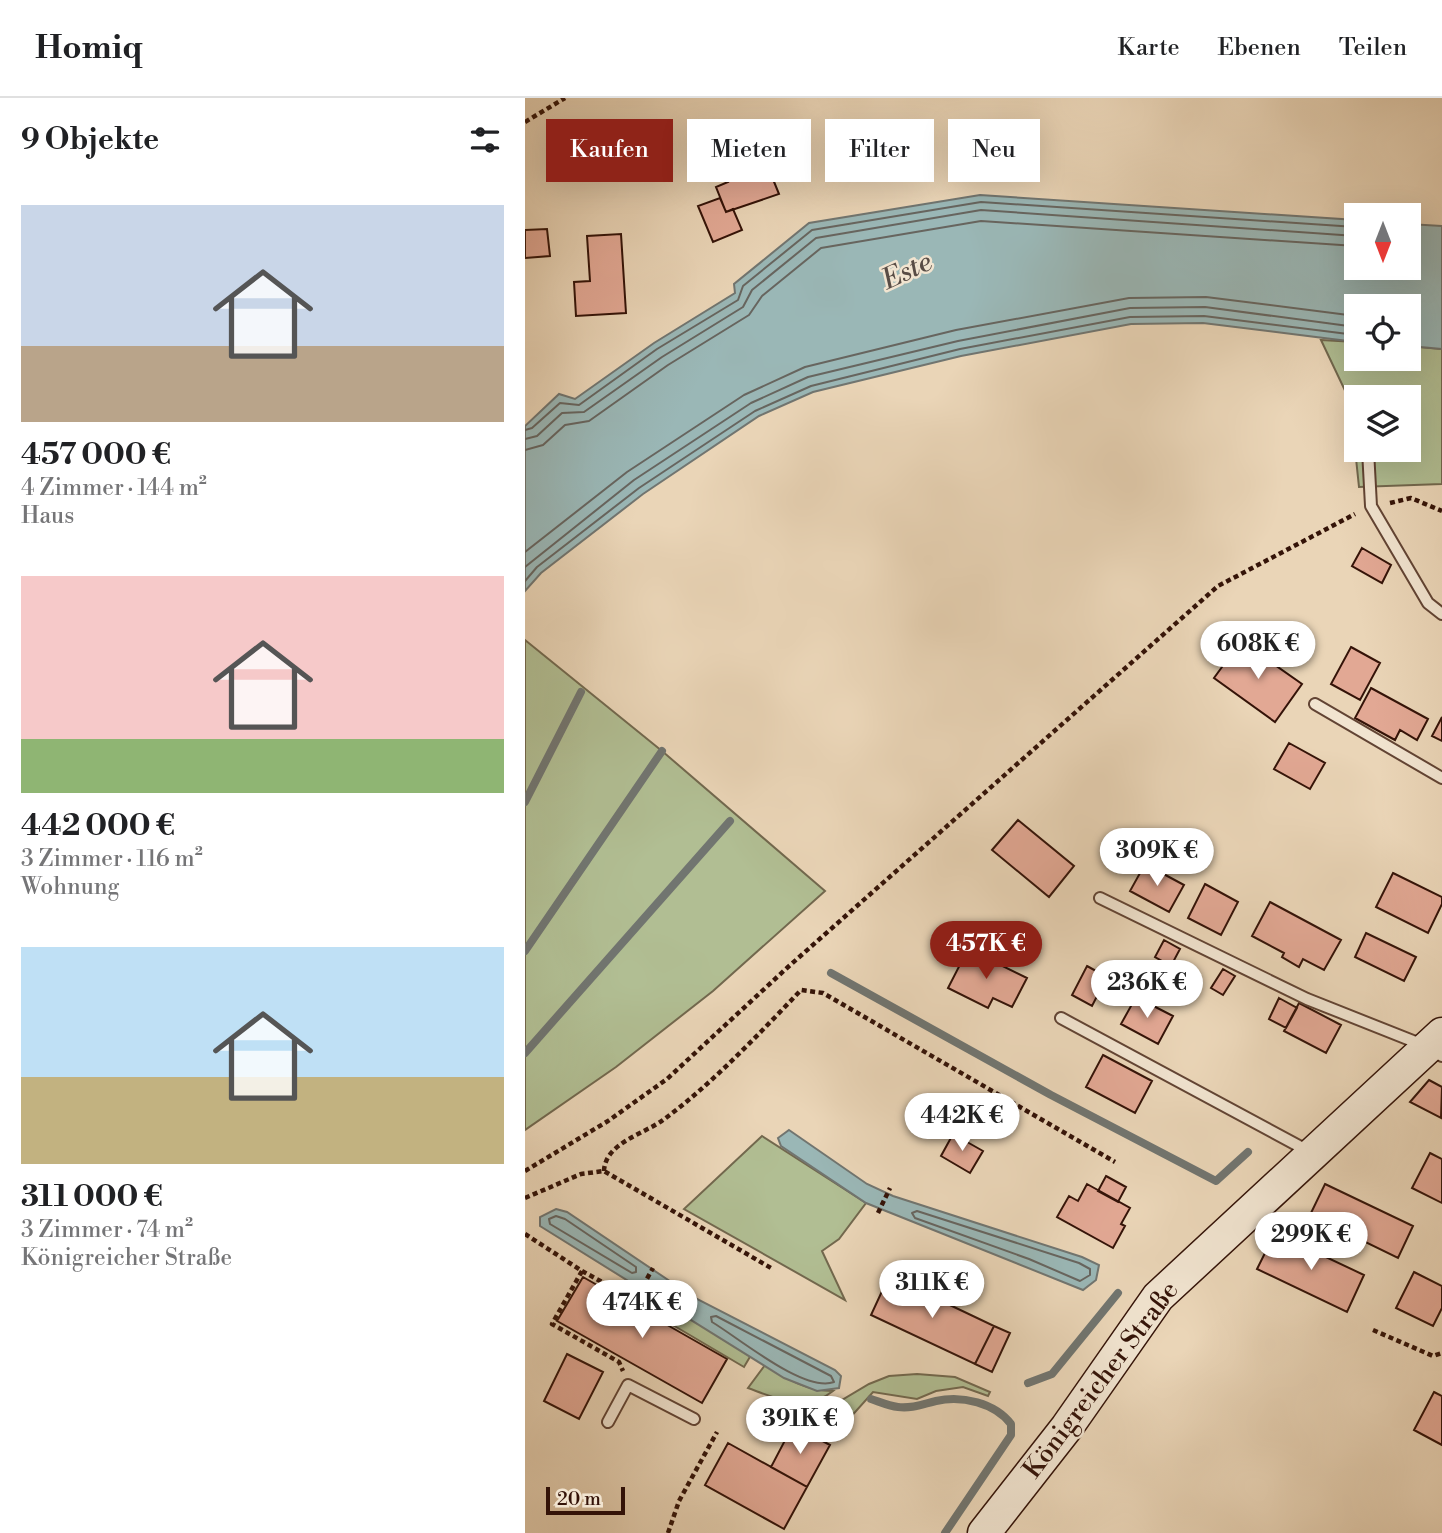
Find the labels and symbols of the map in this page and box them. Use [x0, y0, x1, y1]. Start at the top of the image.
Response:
north arrow [1344, 203, 1421, 280]
water label: Este [875, 244, 938, 299]
pin: 608K € [1201, 622, 1315, 681]
pin: 309K € [1100, 828, 1214, 888]
pin: 457K € [929, 922, 1043, 981]
pin: 236K € [1090, 960, 1204, 1020]
pin: 442K € [905, 1094, 1019, 1153]
pin: 299K € [1254, 1212, 1368, 1272]
pin: 311K € [875, 1260, 989, 1320]
street label: Königreicher Straße [1016, 1275, 1186, 1485]
pin: 474K € [585, 1280, 699, 1340]
pin: 391K € [743, 1396, 857, 1456]
scale bar [546, 1484, 625, 1516]

